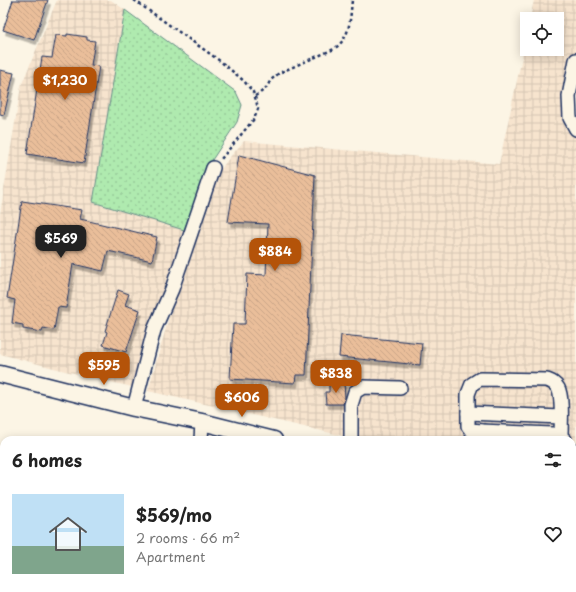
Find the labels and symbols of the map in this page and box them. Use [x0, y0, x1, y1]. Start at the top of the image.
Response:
pin: $1,230 [32, 67, 98, 101]
pin: $569 [37, 225, 85, 259]
pin: $884 [251, 238, 299, 272]
pin: $595 [80, 352, 128, 386]
pin: $838 [312, 360, 360, 394]
pin: $606 [218, 384, 266, 418]

